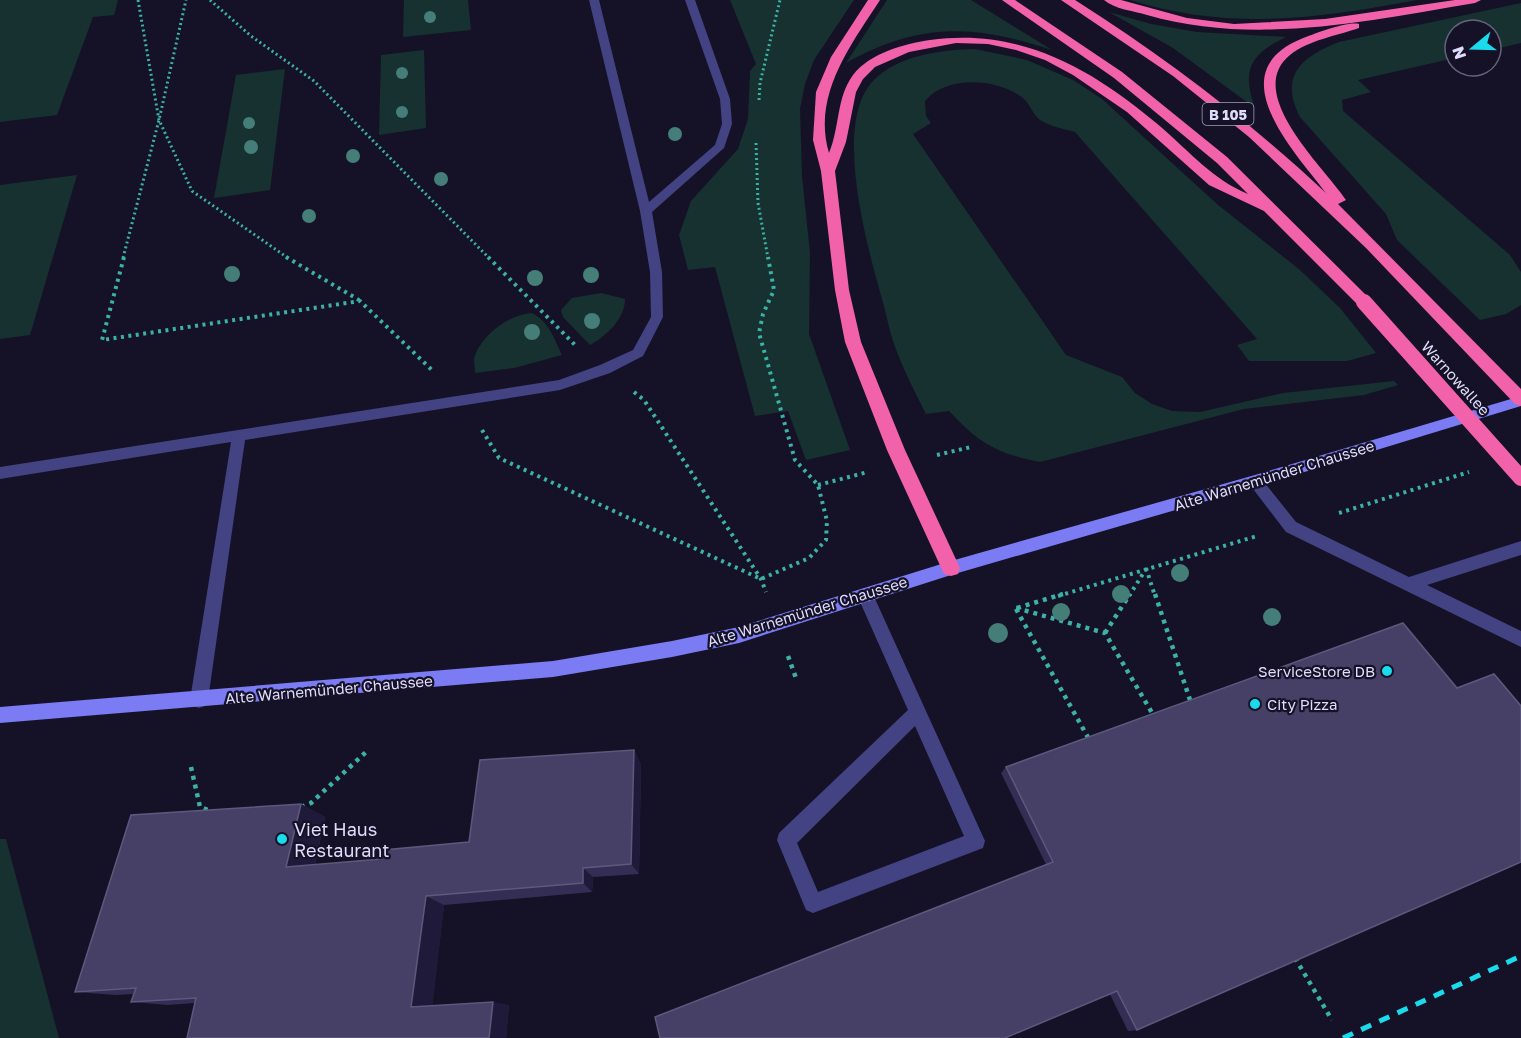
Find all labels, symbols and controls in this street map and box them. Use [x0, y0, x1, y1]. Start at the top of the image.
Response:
north arrow [1443, 18, 1503, 78]
text: N [1447, 44, 1470, 62]
road number: B 105 [1202, 103, 1254, 125]
street label: Warnowallee [1418, 337, 1494, 419]
street label: Alte Warnemünder Chaussee [1172, 436, 1376, 514]
street label: Alte Warnemünder Chaussee [705, 572, 909, 650]
place label: ServiceStore DB [1258, 662, 1375, 680]
marker: ServiceStore DB [1380, 664, 1394, 678]
street label: Alte Warnemünder Chaussee [225, 671, 434, 707]
place label: City Pizza [1267, 695, 1337, 713]
marker: City Pizza [1248, 697, 1262, 711]
place label: Viet Haus Restaurant [294, 818, 389, 861]
marker: Viet Haus Restaurant [275, 832, 289, 846]

